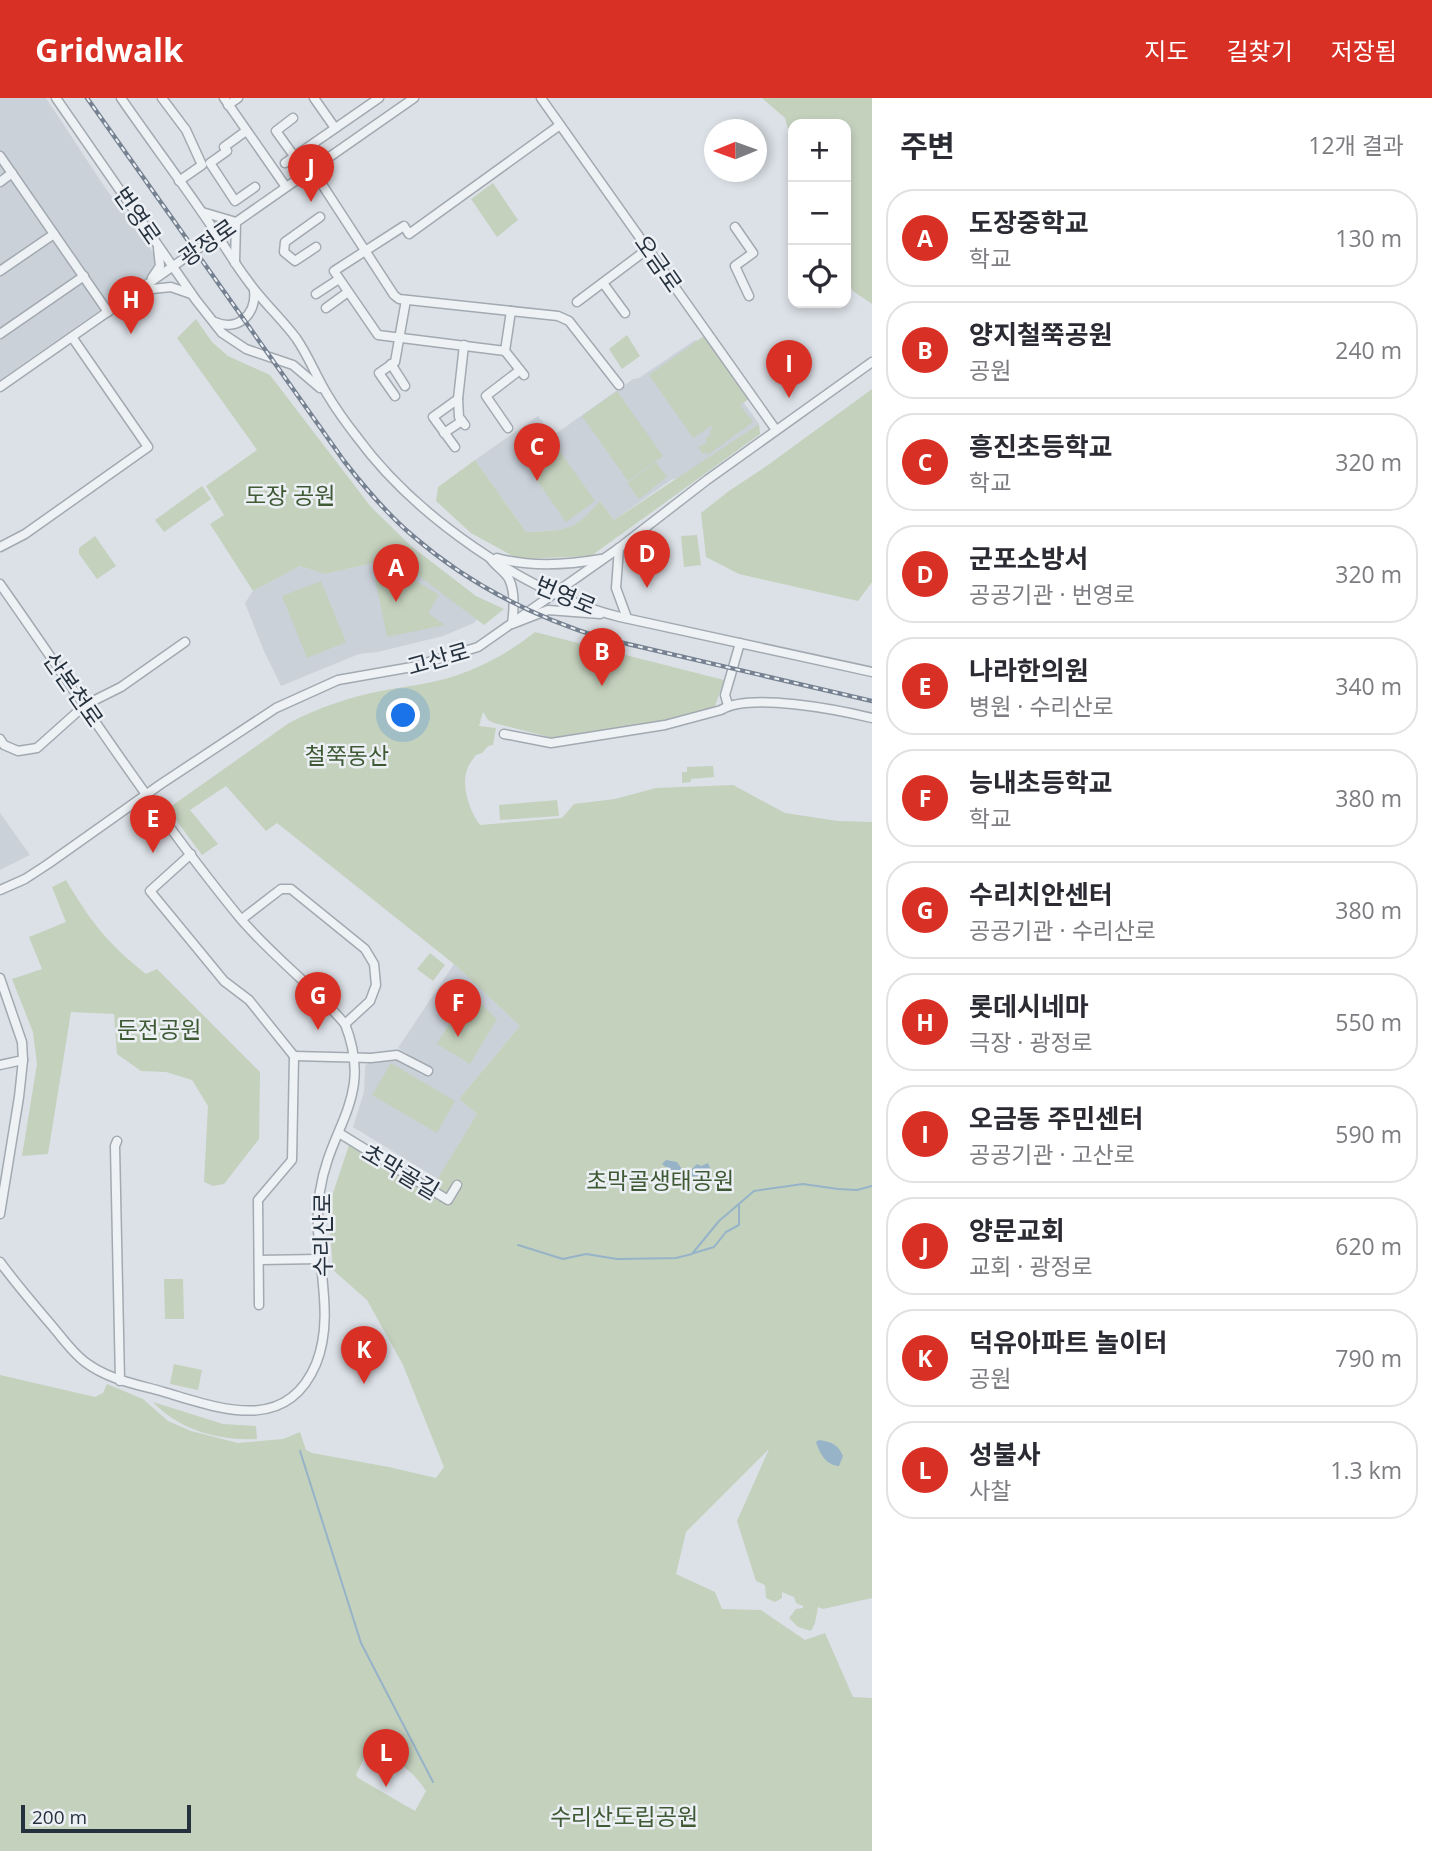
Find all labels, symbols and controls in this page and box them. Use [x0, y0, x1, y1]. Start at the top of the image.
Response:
text: Gridwalk [35, 27, 184, 72]
text: 지도 [1144, 34, 1189, 67]
text: 길찾기 [1227, 34, 1293, 67]
text: 저장됨 [1331, 34, 1397, 67]
north arrow [704, 119, 767, 182]
map controls [788, 119, 851, 308]
button: + [788, 119, 851, 182]
text: 주변 [900, 125, 955, 166]
text: 12개 결과 [1308, 129, 1404, 161]
pin: J [288, 144, 334, 202]
street label: 번영로 [107, 180, 169, 250]
button: − [788, 182, 851, 245]
text: 도장중학교 [969, 204, 1089, 240]
street label: 광정로 [172, 211, 242, 273]
text: A [917, 222, 933, 254]
text: 130 m [1335, 222, 1402, 254]
street label: 오금로 [628, 228, 690, 298]
text: 학교 [969, 242, 1011, 274]
button: locate [788, 245, 851, 308]
pin: H [108, 276, 154, 334]
text: 양지철쭉공원 [969, 316, 1113, 352]
text: B [917, 334, 933, 366]
text: 240 m [1335, 334, 1402, 366]
pin: I [766, 340, 812, 398]
text: 공원 [969, 354, 1011, 386]
pin: C [514, 423, 560, 481]
text: 흥진초등학교 [969, 428, 1113, 464]
text: C [918, 446, 932, 478]
text: 320 m [1335, 446, 1402, 478]
text: 학교 [969, 466, 1011, 498]
park label: 도장 공원 [245, 479, 335, 511]
pin: D [624, 530, 670, 588]
text: 군포소방서 [969, 540, 1089, 576]
pin: A [373, 544, 419, 602]
text: D [916, 558, 934, 590]
text: 320 m [1335, 558, 1402, 590]
street label: 번영로 [531, 568, 601, 622]
text: 공공기관 · 번영로 [969, 578, 1135, 610]
pin: B [579, 628, 625, 686]
street label: 고산로 [403, 634, 473, 682]
street label: 산본천로 [37, 645, 111, 733]
text: 나라한의원 [969, 652, 1089, 688]
text: E [919, 670, 931, 702]
text: 340 m [1335, 670, 1402, 702]
text: 병원 · 수리산로 [969, 690, 1114, 722]
your location [386, 698, 420, 732]
park label: 철쭉동산 [305, 739, 389, 771]
text: 능내초등학교 [969, 764, 1113, 800]
text: F [919, 782, 931, 814]
text: 380 m [1335, 782, 1402, 814]
pin: E [130, 795, 176, 853]
text: 학교 [969, 802, 1011, 834]
text: 수리치안센터 [969, 876, 1113, 912]
text: G [917, 894, 933, 926]
text: 380 m [1335, 894, 1402, 926]
text: 공공기관 · 수리산로 [969, 914, 1156, 946]
pin: G [295, 972, 341, 1030]
pin: F [435, 979, 481, 1037]
text: 롯데시네마 [969, 988, 1089, 1024]
text: H [916, 1006, 934, 1038]
text: 550 m [1335, 1006, 1402, 1038]
park label: 둔전공원 [117, 1013, 201, 1045]
text: 극장 · 광정로 [969, 1026, 1093, 1058]
text: 오금동 주민센터 [969, 1100, 1143, 1136]
text: I [921, 1118, 929, 1150]
text: 590 m [1335, 1118, 1402, 1150]
street label: 초막골길 [356, 1135, 446, 1207]
text: 공공기관 · 고산로 [969, 1138, 1135, 1170]
park label: 초막골생태공원 [586, 1164, 734, 1196]
street label: 수리산로 [306, 1193, 338, 1277]
text: 양문교회 [969, 1212, 1065, 1248]
text: J [921, 1230, 929, 1262]
text: 620 m [1335, 1230, 1402, 1262]
text: 교회 · 광정로 [969, 1250, 1093, 1282]
text: 덕유아파트 놀이터 [969, 1324, 1167, 1360]
pin: K [341, 1326, 387, 1384]
text: K [917, 1342, 933, 1374]
text: 790 m [1335, 1342, 1402, 1374]
text: 공원 [969, 1362, 1011, 1394]
text: 성불사 [969, 1436, 1041, 1472]
text: L [919, 1454, 932, 1486]
text: 1.3 km [1330, 1454, 1402, 1486]
text: 사찰 [969, 1474, 1011, 1506]
pin: L [363, 1729, 409, 1787]
park label: 수리산도립공원 [550, 1800, 698, 1832]
scale bar [21, 1802, 191, 1834]
text: 200 m [32, 1804, 87, 1830]

